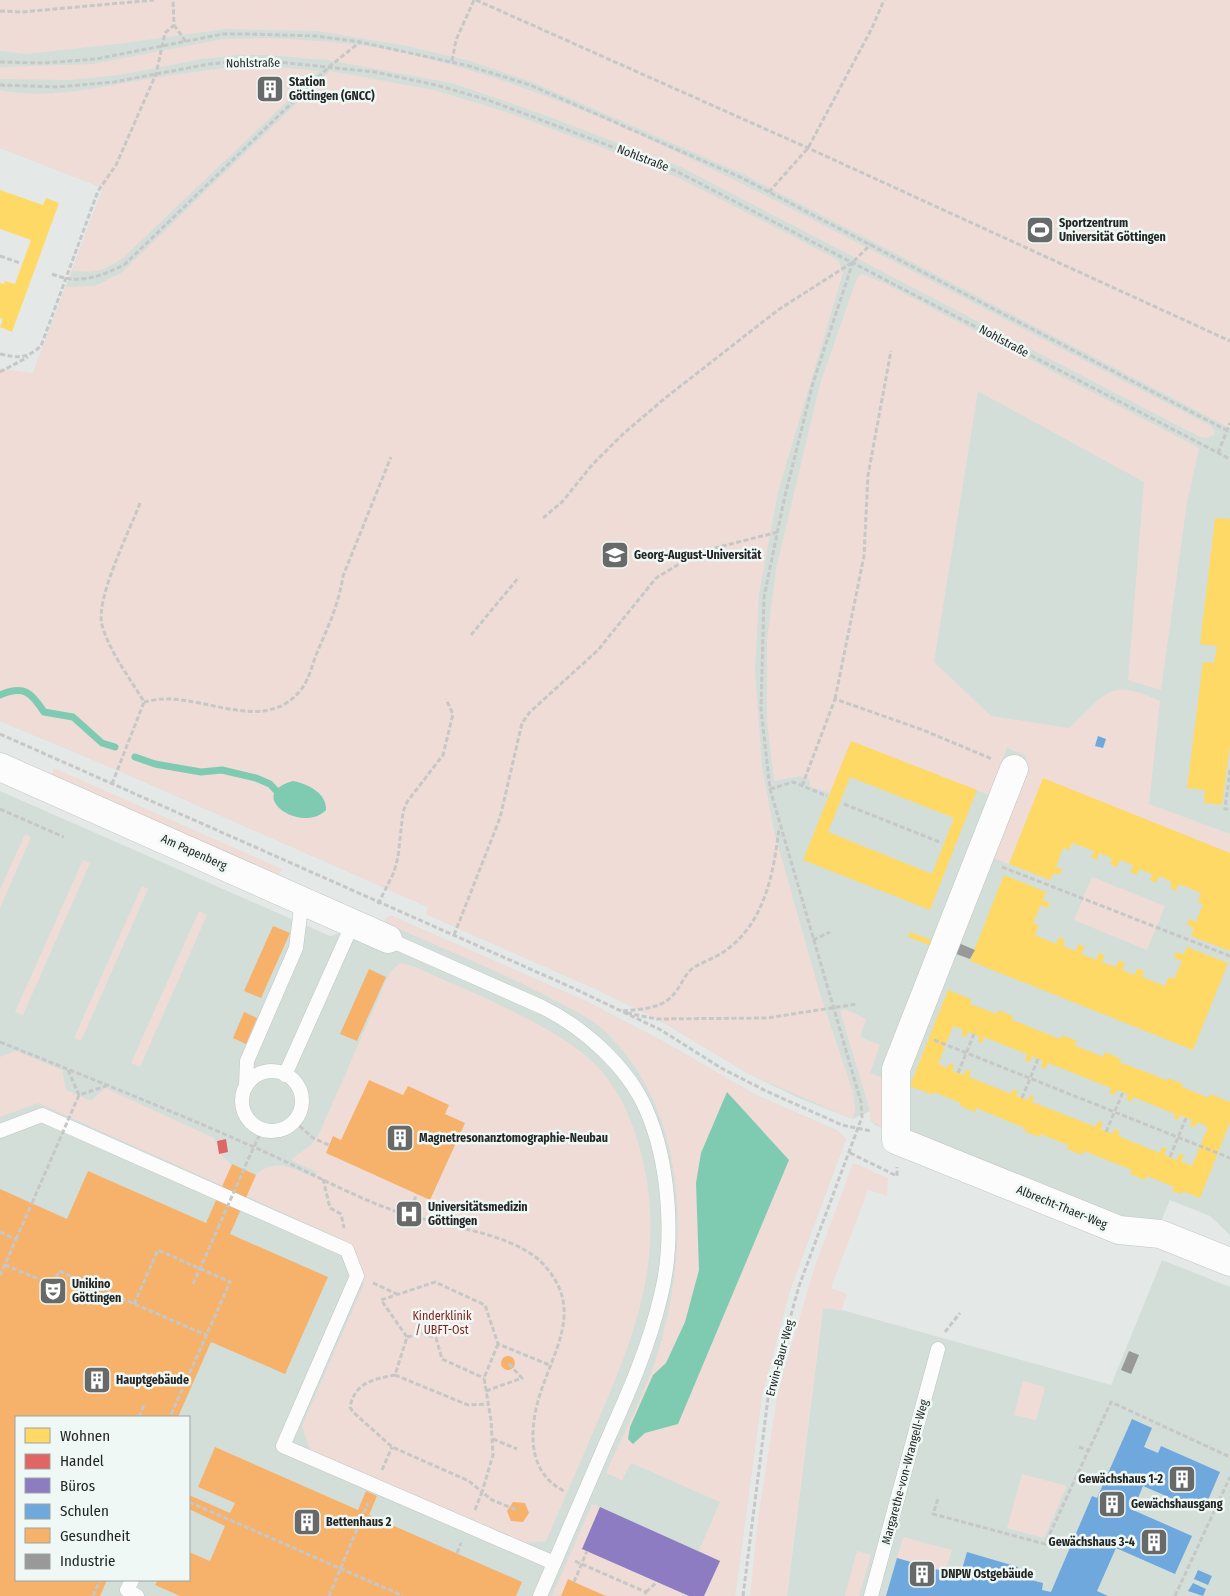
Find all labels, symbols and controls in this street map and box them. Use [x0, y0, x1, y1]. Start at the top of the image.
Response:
street label: Nohlstraße [226, 56, 280, 70]
building icon: Station Göttingen (GNCC) [255, 74, 285, 104]
place label: Station Göttingen (GNCC) [289, 75, 375, 103]
street label: Nohlstraße [615, 142, 671, 174]
sports icon: Sportzentrum Universität Göttingen [1025, 215, 1055, 245]
place label: Sportzentrum Universität Göttingen [1059, 216, 1166, 244]
street label: Nohlstraße [977, 322, 1031, 360]
school or university icon: Georg-August-Universität [600, 540, 630, 570]
place label: Georg-August-Universität [634, 548, 762, 562]
street label: Am Papenberg [159, 831, 229, 873]
building icon: Magnetresonanztomographie-Neubau [385, 1123, 415, 1153]
place label: Magnetresonanztomographie-Neubau [419, 1131, 608, 1145]
street label: Albrecht-Thaer-Weg [1015, 1182, 1110, 1232]
hospital icon: Universitätsmedizin Göttingen [394, 1199, 424, 1229]
place label: Universitätsmedizin Göttingen [428, 1200, 528, 1228]
theatre icon: Unikino Göttingen [38, 1276, 68, 1306]
place label: Unikino Göttingen [72, 1277, 121, 1305]
park label: Kinderklinik / UBFT-Ost [413, 1309, 472, 1337]
street label: Erwin-Baur-Weg [763, 1318, 797, 1398]
building icon: Hauptgebäude [82, 1365, 112, 1395]
place label: Hauptgebäude [116, 1373, 189, 1387]
street label: Margarethe-von-Wrangell-Weg [879, 1398, 931, 1546]
legend [15, 1416, 190, 1581]
text: Wohnen [60, 1427, 110, 1445]
text: Handel [60, 1452, 104, 1470]
building icon: Gewächshaus 1-2 [1167, 1464, 1197, 1494]
place label: Gewächshaus 1-2 [1078, 1472, 1163, 1486]
text: Büros [60, 1477, 95, 1495]
building icon: Gewächshausgang [1097, 1489, 1127, 1519]
place label: Gewächshausgang [1131, 1497, 1223, 1511]
text: Schulen [60, 1502, 109, 1520]
building icon: Bettenhaus 2 [292, 1507, 322, 1537]
place label: Bettenhaus 2 [326, 1515, 392, 1529]
text: Gesundheit [60, 1527, 130, 1545]
building icon: Gewächshaus 3-4 [1139, 1527, 1169, 1557]
place label: Gewächshaus 3-4 [1049, 1535, 1135, 1549]
text: Industrie [60, 1552, 115, 1570]
building icon: DNPW Ostgebäude [907, 1559, 937, 1589]
place label: DNPW Ostgebäude [941, 1567, 1033, 1581]

